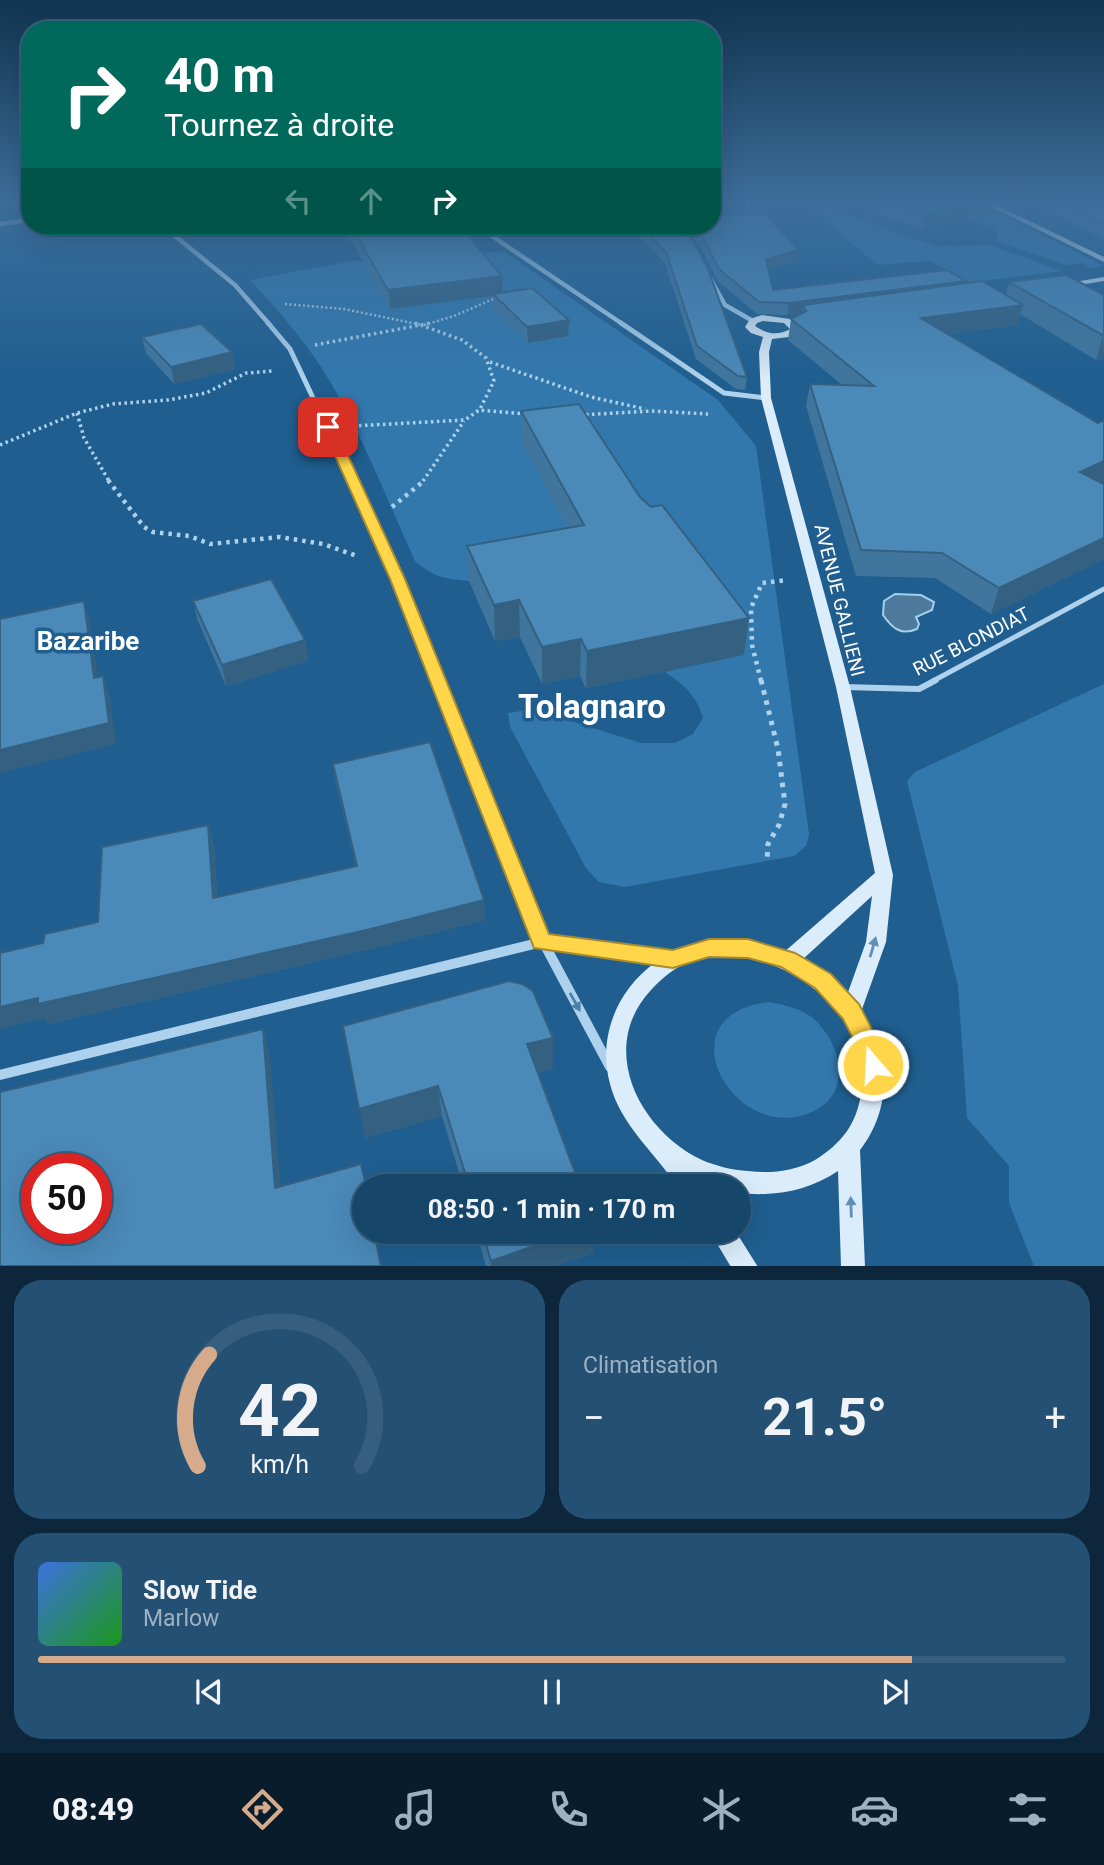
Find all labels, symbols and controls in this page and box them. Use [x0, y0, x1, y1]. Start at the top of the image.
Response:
text: 40 m [164, 47, 275, 104]
icon: right [49, 49, 140, 140]
text: Tournez à droite [164, 106, 394, 144]
icon: left [279, 182, 317, 220]
icon: ahead [352, 182, 390, 220]
icon: right [425, 182, 463, 220]
pin [298, 397, 358, 457]
icon: arrive [309, 408, 347, 446]
street label: AVENUE GALLIENI [809, 521, 870, 679]
street label: RUE BLONDIAT [909, 602, 1033, 681]
district label: Bazaribe [37, 626, 139, 656]
district label: Tolagnaro [518, 687, 666, 726]
one-way arrow [869, 937, 879, 958]
one-way arrow [569, 992, 580, 1012]
position arrow [836, 1028, 910, 1102]
speed limit sign: 50 [21, 1153, 112, 1244]
text: 08:50 · 1 min · 170 m [428, 1194, 675, 1224]
one-way arrow [845, 1196, 857, 1218]
text: Climatisation [583, 1352, 718, 1379]
text: 42 [238, 1368, 321, 1454]
text: 21.5° [762, 1387, 887, 1448]
text: − [583, 1396, 605, 1440]
text: + [1044, 1396, 1066, 1440]
text: km/h [250, 1449, 309, 1478]
text: Slow Tide [143, 1575, 257, 1605]
text: Marlow [143, 1605, 219, 1632]
icon: previous [190, 1673, 228, 1711]
icon: pause [533, 1673, 571, 1711]
icon: next [876, 1673, 914, 1711]
icon: directions [238, 1785, 287, 1834]
icon: music [391, 1785, 440, 1834]
icon: phone [544, 1785, 593, 1834]
icon: climate [697, 1785, 746, 1834]
icon: car [850, 1785, 899, 1834]
icon: filters [1003, 1785, 1052, 1834]
text: 08:49 [52, 1790, 134, 1828]

